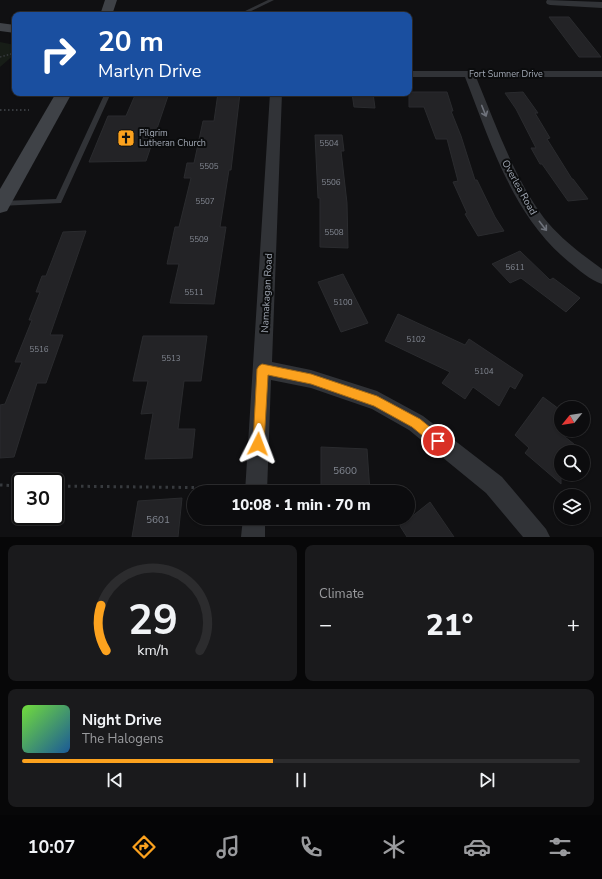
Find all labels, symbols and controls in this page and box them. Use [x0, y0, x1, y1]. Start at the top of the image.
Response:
text: 20 m [98, 23, 164, 61]
icon: right [32, 28, 84, 80]
text: Marlyn Drive [98, 59, 201, 83]
street label: Fort Sumner Drive [469, 68, 543, 80]
one-way arrow [481, 104, 489, 116]
place label: Pilgrim Lutheran Church [139, 127, 206, 149]
church icon: Pilgrim Lutheran Church [116, 128, 136, 148]
house number: 5504 [319, 138, 339, 149]
street label: Overlea Road [498, 157, 540, 218]
house number: 5505 [199, 161, 219, 172]
house number: 5506 [321, 177, 341, 188]
house number: 5507 [195, 196, 215, 207]
one-way arrow [539, 220, 548, 231]
house number: 5508 [324, 227, 344, 238]
house number: 5509 [189, 234, 209, 245]
street label: Namakagan Road [258, 253, 276, 333]
house number: 5611 [505, 262, 525, 273]
house number: 5511 [184, 287, 204, 298]
house number: 5100 [333, 297, 353, 308]
house number: 5102 [406, 334, 426, 345]
house number: 5516 [29, 344, 49, 355]
house number: 5513 [161, 353, 181, 364]
house number: 5104 [474, 366, 494, 377]
north arrow [554, 401, 590, 437]
map controls [554, 401, 590, 525]
position arrow [237, 423, 279, 465]
pin [421, 424, 455, 458]
icon: arrive [427, 430, 449, 452]
button: search [554, 445, 590, 481]
house number: 5600 [333, 464, 357, 478]
speed limit sign: 30 [12, 473, 64, 525]
button: layers [554, 489, 590, 525]
text: 10:08 · 1 min · 70 m [231, 495, 371, 515]
house number: 5601 [146, 513, 170, 527]
text: Climate [319, 585, 364, 603]
text: 29 [128, 592, 177, 649]
text: 21° [426, 605, 473, 646]
text: − [319, 610, 332, 640]
text: + [567, 610, 580, 640]
text: km/h [137, 641, 168, 660]
text: Night Drive [82, 710, 162, 730]
text: The Halogens [82, 730, 163, 748]
icon: previous [104, 769, 126, 791]
icon: pause [290, 769, 312, 791]
icon: next [476, 769, 498, 791]
icon: directions [130, 833, 158, 861]
icon: music [214, 833, 242, 861]
icon: phone [297, 833, 325, 861]
icon: climate [380, 833, 408, 861]
icon: car [463, 833, 491, 861]
icon: filters [546, 833, 574, 861]
text: 10:07 [28, 835, 75, 859]

